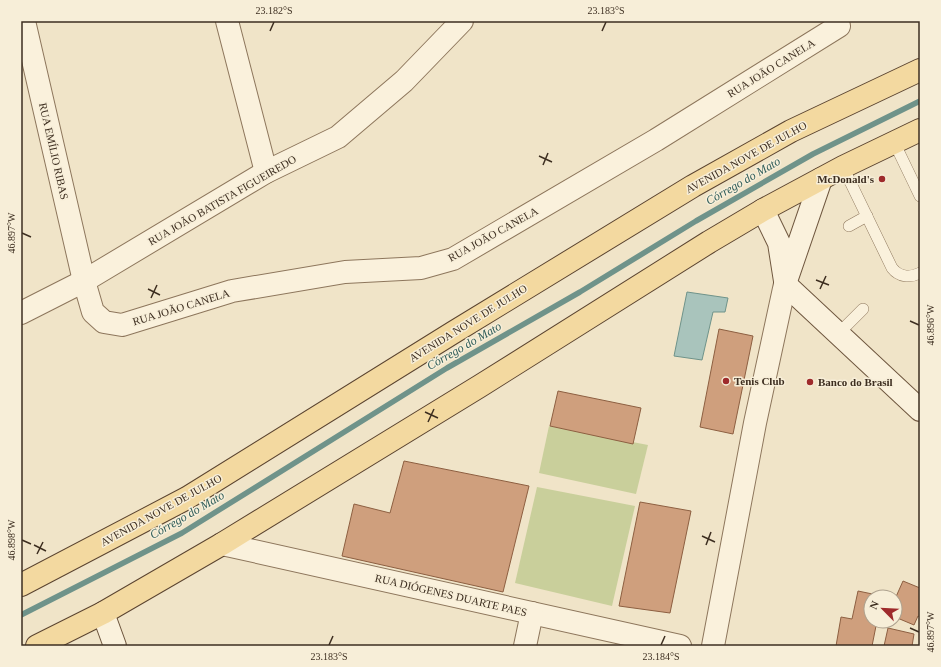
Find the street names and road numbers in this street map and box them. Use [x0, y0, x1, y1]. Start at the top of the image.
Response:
street label: RUA JOÃO CANELA [725, 36, 817, 100]
street label: RUA EMÍLIO RIBAS [37, 101, 71, 201]
street label: AVENIDA NOVE DE JULHO [683, 119, 809, 195]
street label: RUA JOÃO BATISTA FIGUEIREDO [146, 153, 298, 247]
street label: RUA JOÃO CANELA [446, 204, 540, 264]
street label: AVENIDA NOVE DE JULHO [407, 282, 529, 364]
street label: RUA JOÃO CANELA [131, 287, 231, 327]
street label: AVENIDA NOVE DE JULHO [98, 472, 224, 548]
street label: RUA DIÓGENES DUARTE PAES [374, 572, 528, 618]

